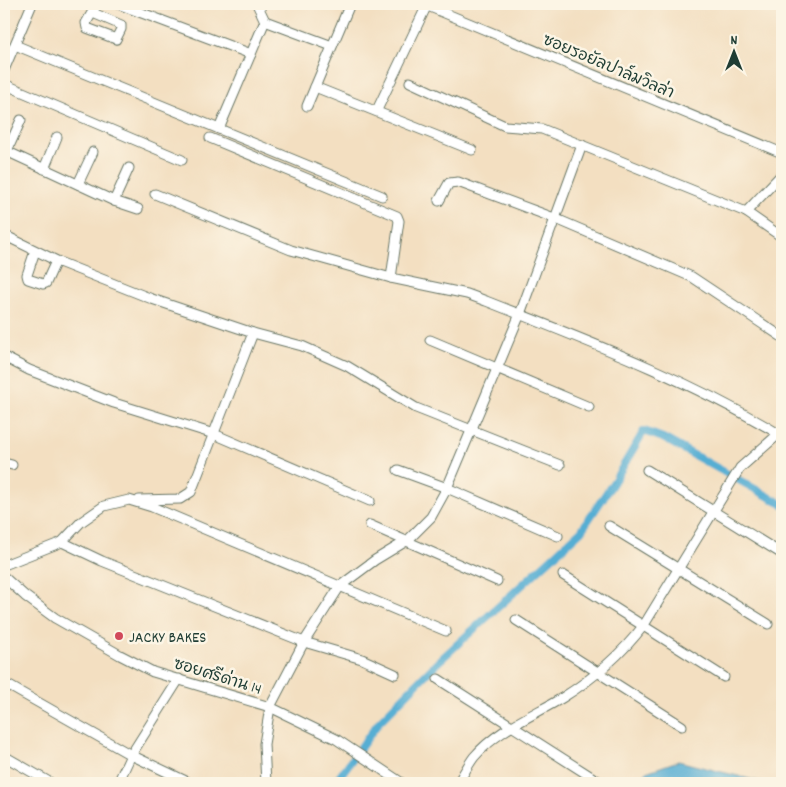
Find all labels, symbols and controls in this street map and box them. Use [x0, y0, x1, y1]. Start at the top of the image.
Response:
street label: ซอยรอยัลปาล์มวิลล่า [539, 27, 678, 105]
north arrow [708, 28, 758, 78]
text: N [731, 31, 738, 51]
place label: JACKY BAKES [129, 627, 206, 650]
marker: JACKY BAKES [113, 630, 125, 642]
street label: ซอยศรีด่าน 14 [170, 651, 265, 702]

